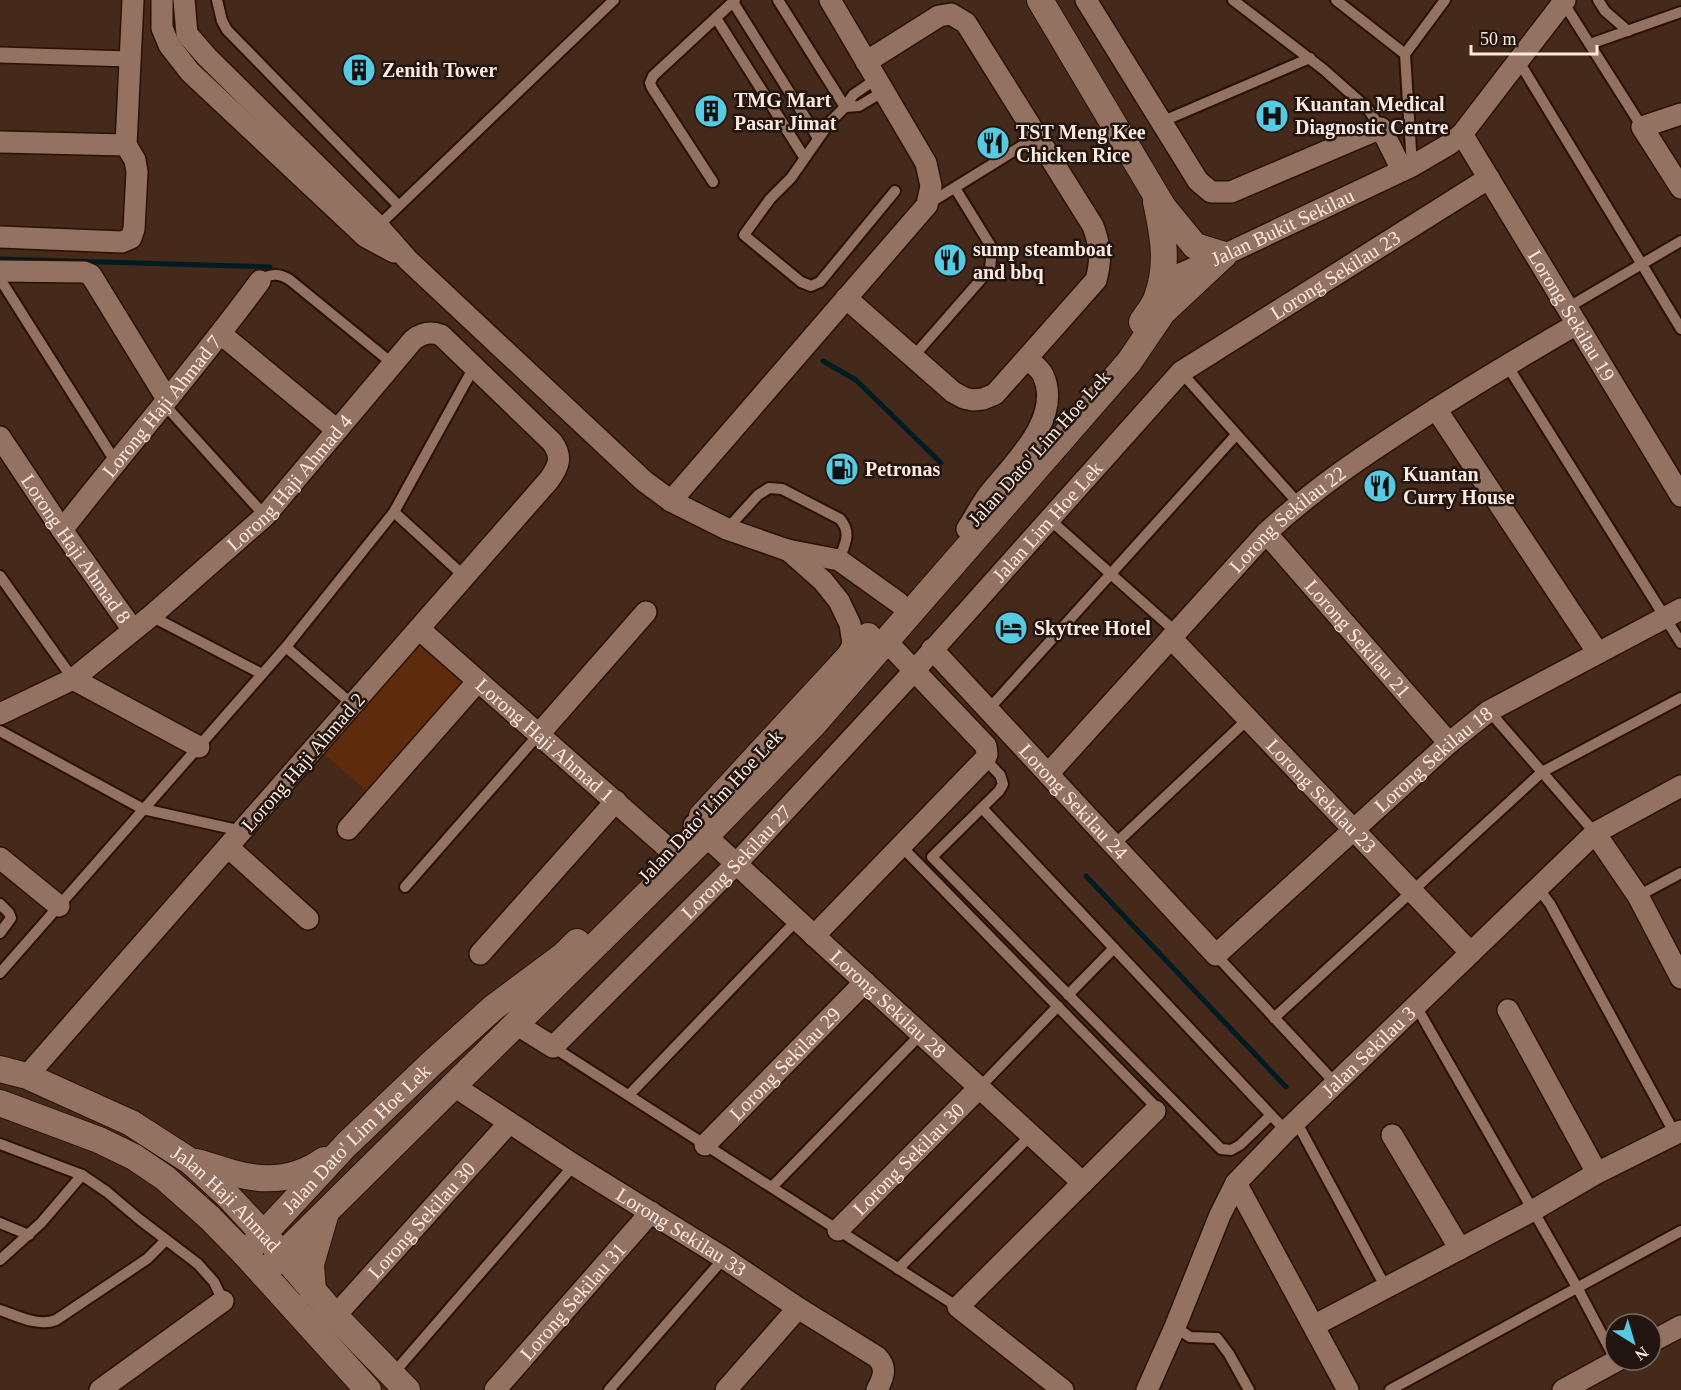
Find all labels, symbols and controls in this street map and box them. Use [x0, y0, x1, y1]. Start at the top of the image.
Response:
scale bar [1471, 18, 1597, 56]
text: 50 m [1480, 29, 1517, 49]
building icon: Zenith Tower [341, 52, 377, 88]
place label: Zenith Tower [382, 59, 497, 81]
place label: TMG Mart Pasar Jimat [734, 89, 837, 134]
building icon: TMG Mart Pasar Jimat [693, 93, 729, 129]
place label: Kuantan Medical Diagnostic Centre [1295, 93, 1449, 139]
hospital icon: Kuantan Medical Diagnostic Centre [1254, 98, 1290, 134]
place label: TST Meng Kee Chicken Rice [1016, 121, 1146, 166]
restaurant icon: TST Meng Kee Chicken Rice [975, 125, 1011, 161]
street label: Jalan Bukit Sekilau [1208, 184, 1358, 270]
street label: Lorong Sekilau 23 [1266, 226, 1404, 324]
place label: sump steamboat and bbq [973, 238, 1113, 284]
restaurant icon: sump steamboat and bbq [932, 242, 968, 278]
street label: Lorong Sekilau 19 [1524, 246, 1620, 385]
street label: Lorong Haji Ahmad 7 [98, 331, 226, 482]
street label: Jalan Dato' Lim Hoe Lek [963, 366, 1115, 530]
street label: Lorong Haji Ahmad 4 [222, 410, 357, 555]
fuel station icon: Petronas [824, 451, 860, 487]
street label: Jalan Lim Hoe Lek [988, 457, 1107, 586]
place label: Petronas [865, 458, 940, 480]
street label: Lorong Sekilau 22 [1225, 462, 1350, 577]
place label: Kuantan Curry House [1403, 463, 1515, 509]
restaurant icon: Kuantan Curry House [1362, 468, 1398, 504]
street label: Lorong Haji Ahmad 8 [17, 470, 135, 627]
street label: Lorong Sekilau 21 [1301, 575, 1415, 702]
hotel icon: Skytree Hotel [993, 610, 1029, 646]
place label: Skytree Hotel [1034, 617, 1151, 640]
street label: Lorong Haji Ahmad 1 [472, 674, 618, 806]
street label: Lorong Haji Ahmad 2 [237, 688, 370, 836]
street label: Lorong Sekilau 18 [1370, 702, 1496, 816]
street label: Jalan Dato' Lim Hoe Lek [633, 725, 787, 887]
street label: Lorong Sekilau 23 [1262, 734, 1381, 857]
street label: Lorong Sekilau 24 [1015, 739, 1132, 864]
street label: Lorong Sekilau 27 [677, 801, 796, 923]
street label: Lorong Sekilau 28 [826, 945, 950, 1062]
street label: Jalan Sekilau 3 [1317, 1002, 1420, 1102]
street label: Lorong Sekilau 29 [725, 1003, 845, 1124]
street label: Jalan Dato' Lim Hoe Lek [277, 1060, 435, 1218]
street label: Lorong Sekilau 30 [848, 1098, 969, 1220]
street label: Jalan Haji Ahmad [167, 1141, 285, 1256]
street label: Lorong Sekilau 30 [363, 1158, 479, 1283]
street label: Lorong Sekilau 33 [612, 1183, 750, 1281]
street label: Lorong Sekilau 31 [515, 1238, 630, 1365]
north arrow [1603, 1312, 1663, 1372]
text: N [1632, 1343, 1651, 1364]

